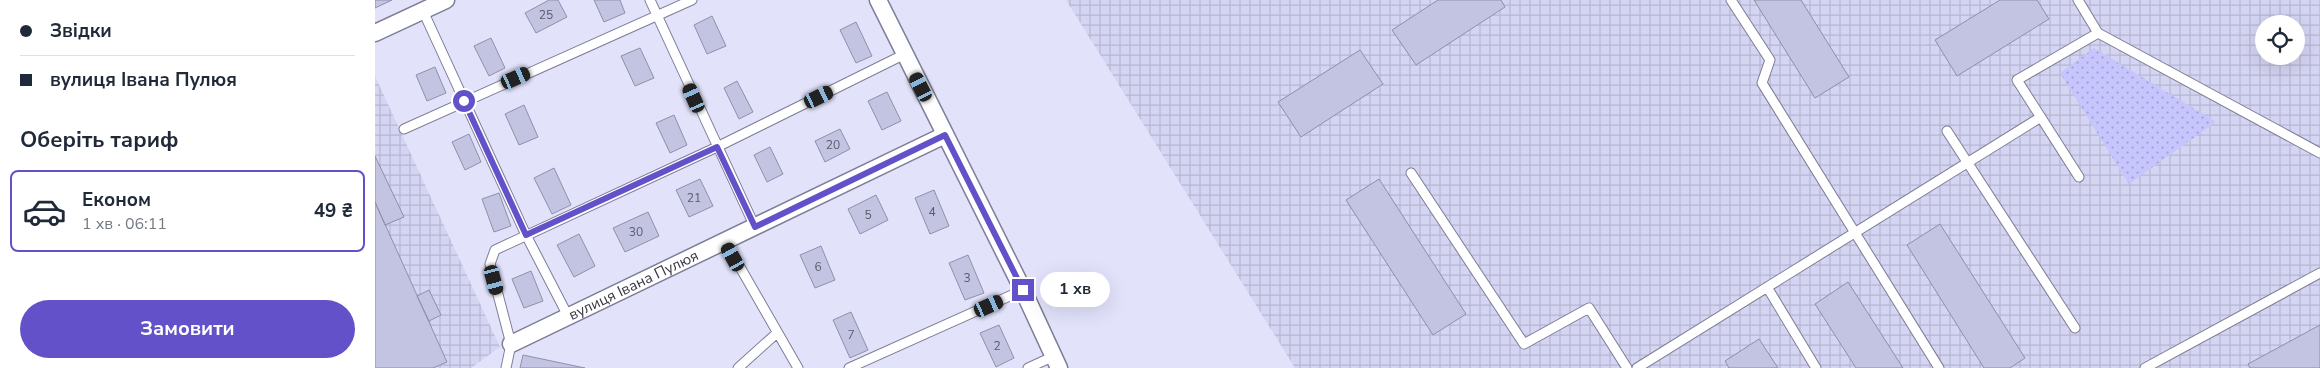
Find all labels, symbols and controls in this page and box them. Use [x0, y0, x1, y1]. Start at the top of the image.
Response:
house number: 25 [539, 7, 553, 23]
map controls [2255, 15, 2305, 65]
button: locate [2255, 15, 2305, 65]
text: Звідки [50, 18, 112, 44]
car [499, 65, 532, 91]
text: вулиця Івана Пулюя [50, 67, 237, 93]
car [907, 70, 934, 104]
car [681, 81, 706, 115]
car [802, 84, 835, 110]
route start [453, 90, 475, 112]
text: Оберіть тариф [20, 125, 178, 155]
house number: 20 [826, 137, 840, 153]
text: Економ [82, 187, 151, 213]
icon: car [22, 189, 67, 234]
house number: 21 [687, 190, 701, 206]
text: 49 ₴ [314, 198, 353, 224]
house number: 4 [928, 204, 936, 220]
house number: 5 [864, 207, 872, 223]
text: 1 хв · 06:11 [82, 213, 167, 235]
house number: 30 [629, 224, 643, 240]
car [719, 240, 746, 274]
street label: вулиця Івана Пулюя [565, 245, 702, 325]
house number: 6 [814, 259, 822, 275]
car [482, 264, 505, 296]
house number: 3 [963, 270, 971, 286]
callout: 1 хв [1041, 272, 1111, 308]
text: 1 хв [1059, 278, 1091, 300]
route end [1012, 279, 1034, 301]
car [972, 293, 1005, 319]
button: Замовити [20, 300, 355, 358]
house number: 7 [847, 327, 855, 343]
house number: 2 [993, 338, 1001, 354]

